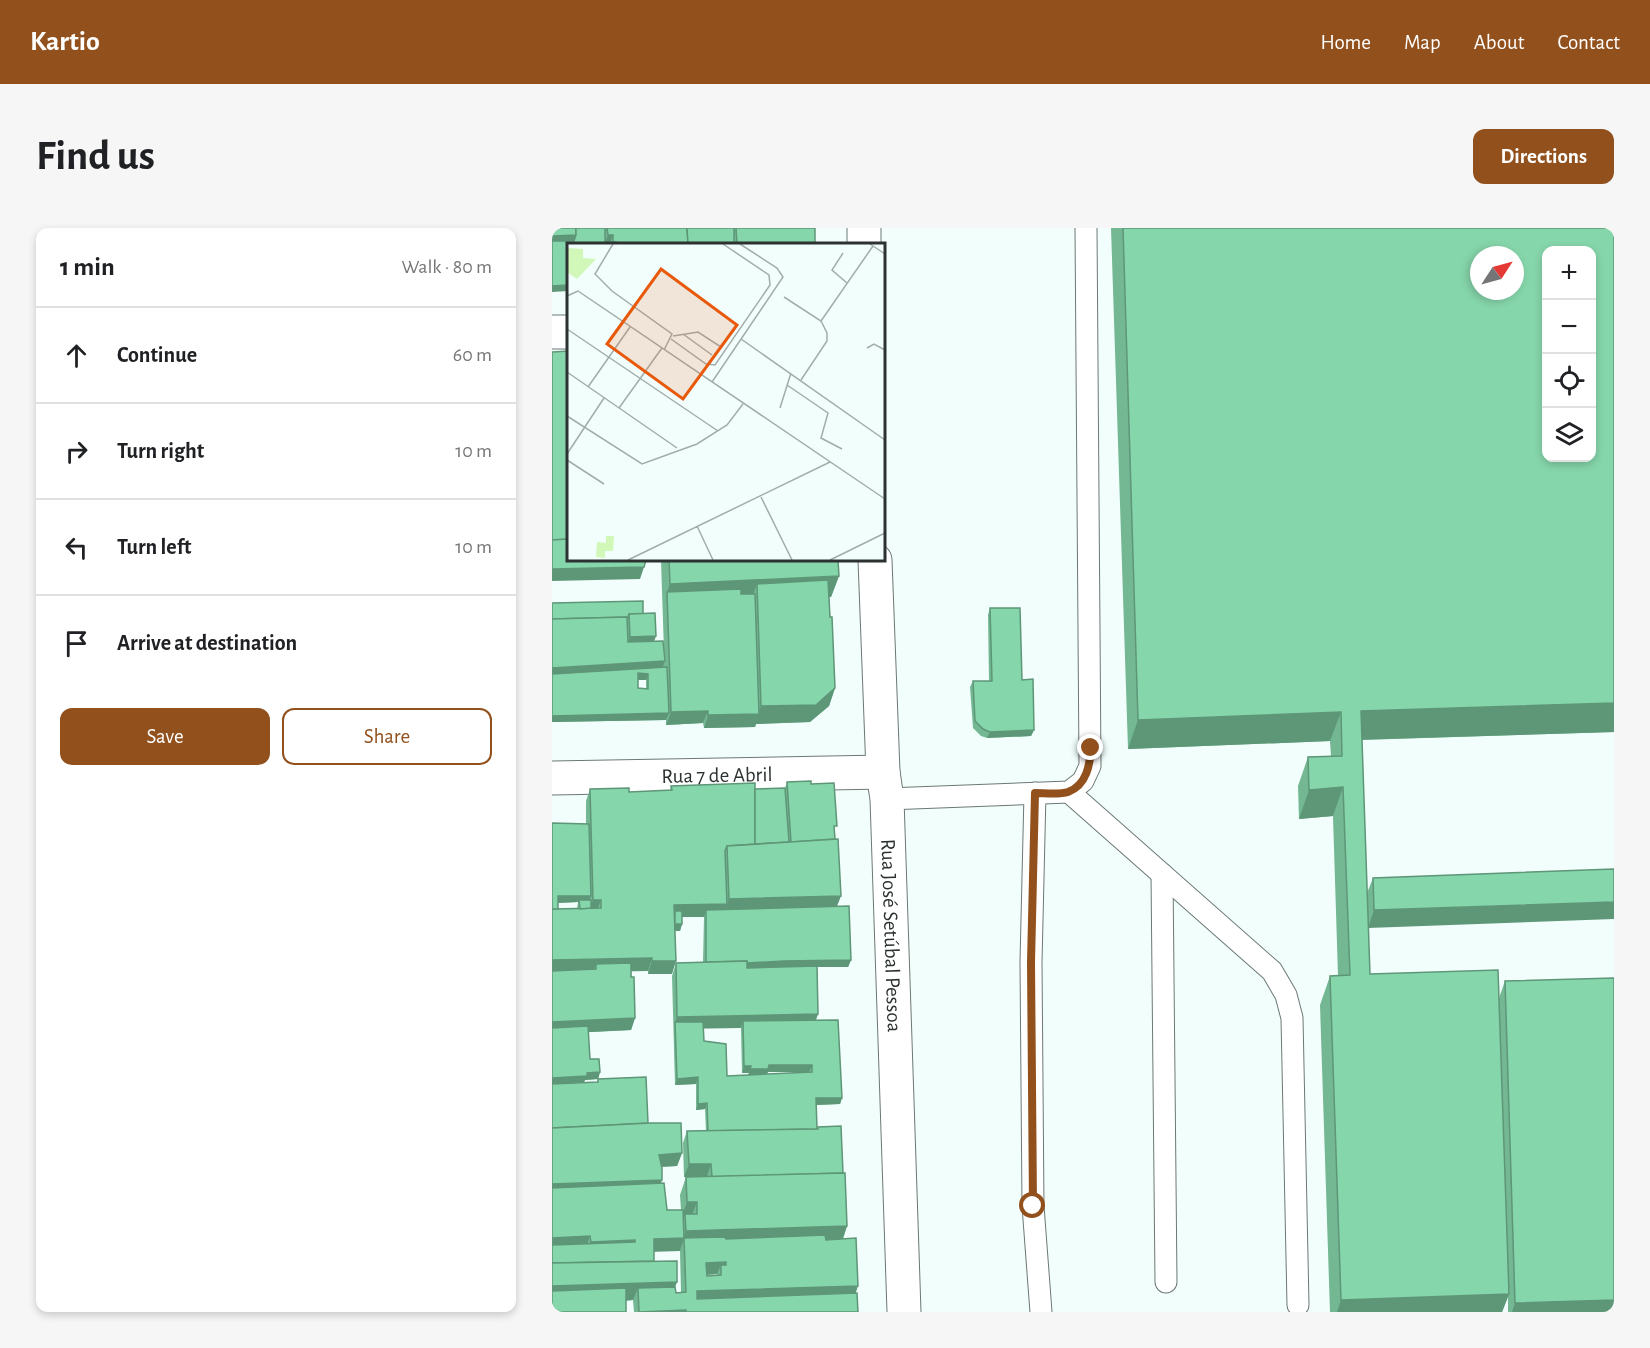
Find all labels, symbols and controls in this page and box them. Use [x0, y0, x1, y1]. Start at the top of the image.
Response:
text: Kartio [30, 28, 100, 56]
text: Home [1320, 32, 1371, 53]
text: Map [1404, 32, 1441, 53]
text: About [1474, 32, 1524, 53]
text: Contact [1557, 32, 1620, 53]
button: Directions [1473, 129, 1614, 184]
text: Find us [36, 135, 155, 177]
inset map [567, 243, 885, 561]
north arrow [1470, 246, 1524, 300]
map controls [1542, 246, 1596, 462]
button: + [1542, 246, 1596, 300]
text: 1 min [60, 254, 115, 280]
text: Walk · 80 m [401, 257, 492, 277]
button: − [1542, 300, 1596, 354]
icon: ahead [60, 339, 93, 372]
text: Continue [117, 344, 197, 366]
text: 60 m [453, 345, 492, 365]
button: locate [1542, 354, 1596, 408]
button: layers [1542, 408, 1596, 462]
icon: right [60, 435, 93, 468]
text: Turn right [117, 440, 204, 462]
text: 10 m [455, 441, 492, 461]
icon: left [60, 531, 93, 564]
text: Turn left [117, 536, 191, 558]
text: 10 m [455, 537, 492, 557]
icon: arrive [60, 627, 93, 660]
text: Arrive at destination [117, 632, 297, 654]
button: Save [60, 708, 270, 765]
button: Share [282, 708, 492, 765]
route end [1077, 734, 1103, 760]
street label: Rua 7 de Abril [661, 764, 773, 787]
street label: Rua José Setúbal Pessoa [877, 838, 905, 1033]
route start [1019, 1192, 1045, 1218]

